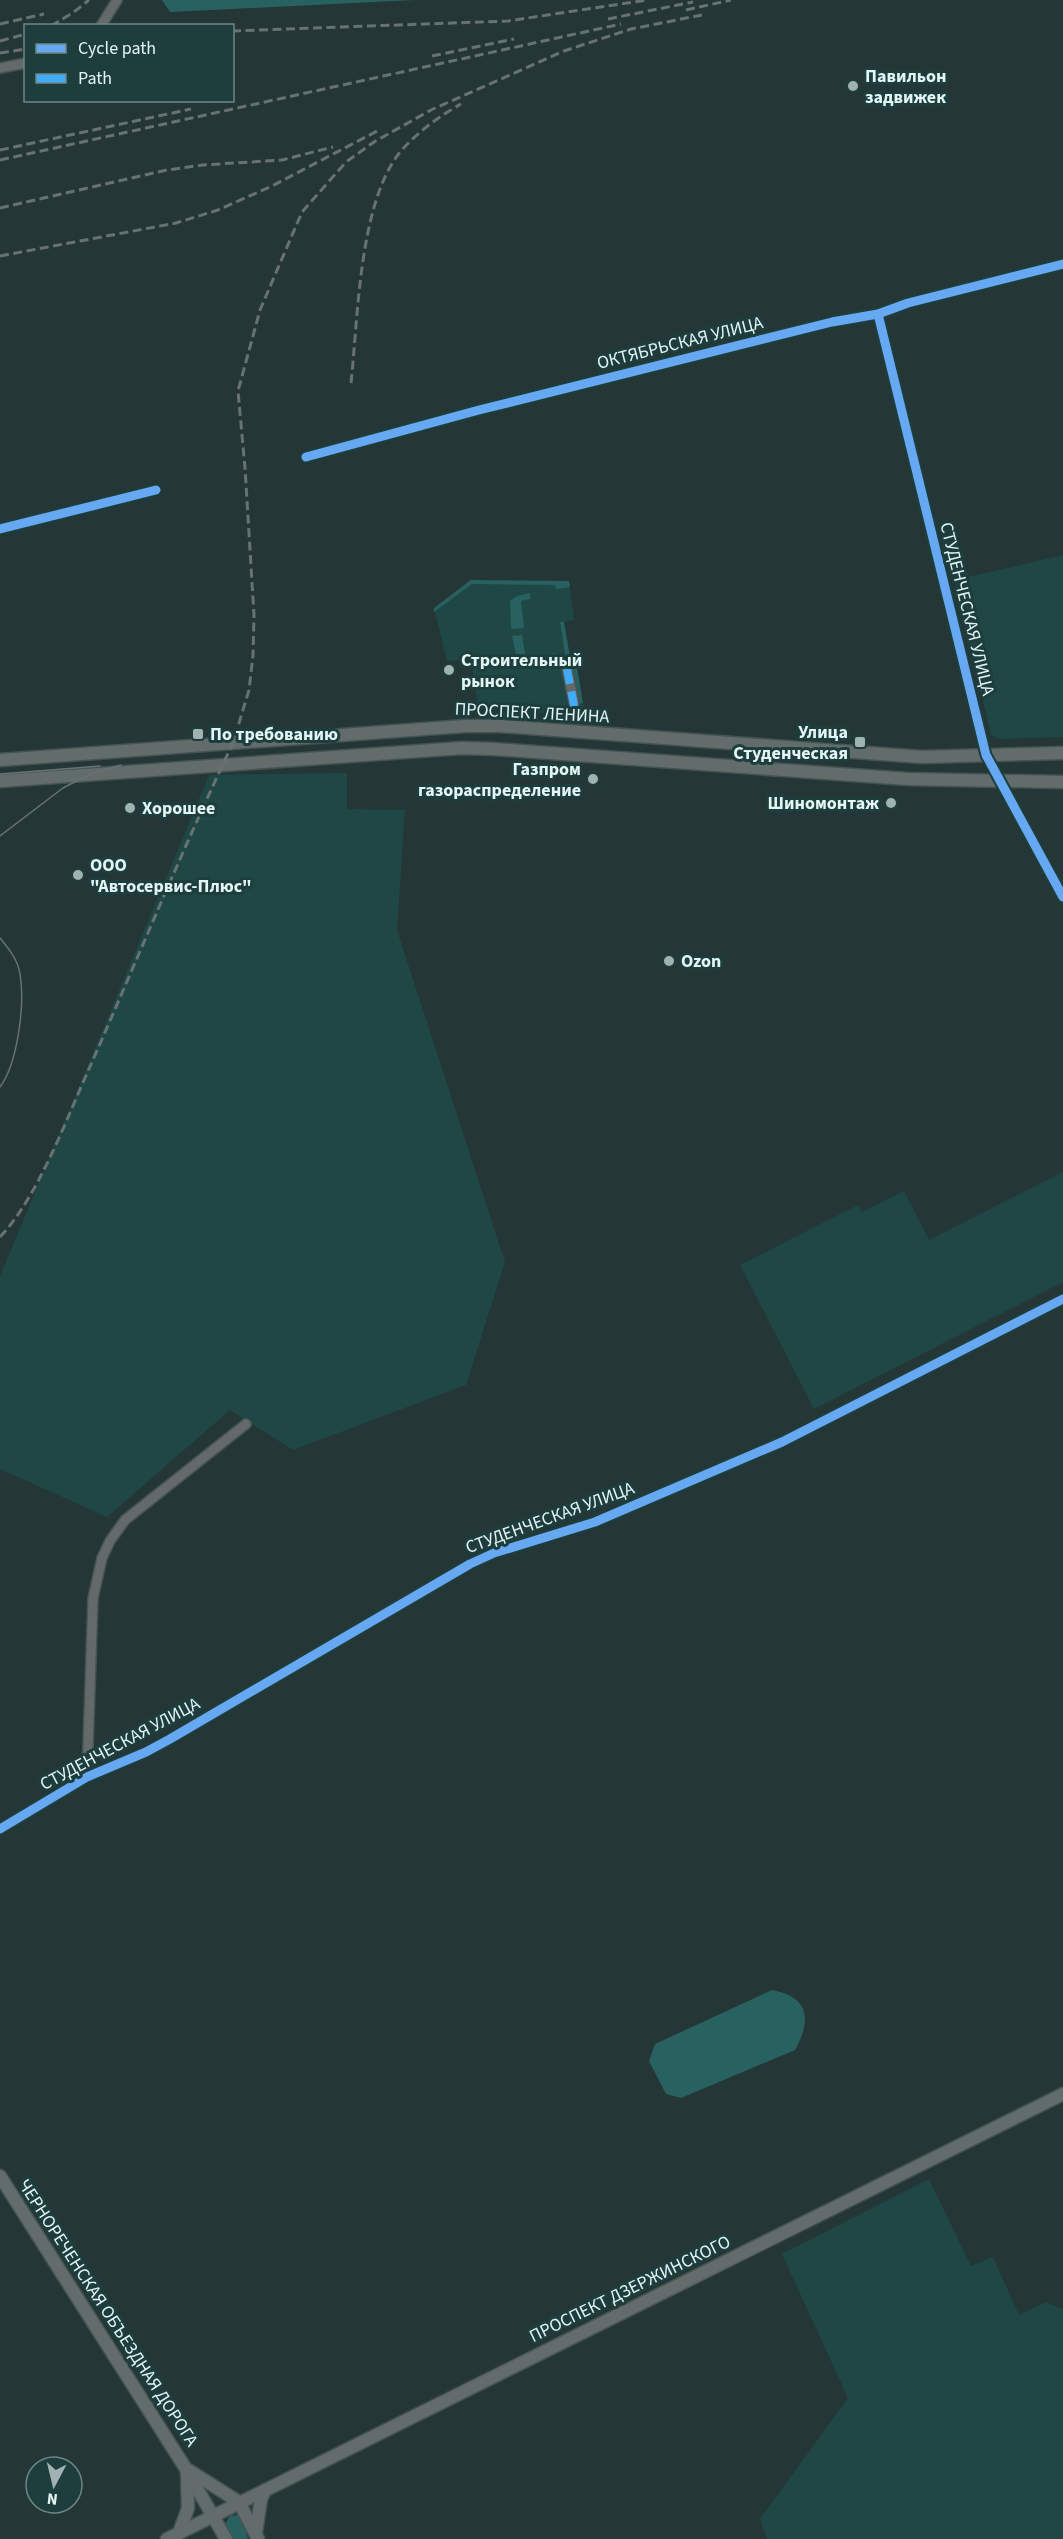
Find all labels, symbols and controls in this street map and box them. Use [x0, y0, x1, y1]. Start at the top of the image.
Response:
legend [24, 24, 234, 102]
text: Cycle path [78, 36, 156, 61]
place label: Павильон задвижек [865, 64, 947, 110]
text: Path [78, 66, 112, 91]
marker: Павильон задвижек [846, 79, 860, 93]
street label: ОКТЯБРЬСКАЯ УЛИЦА [594, 310, 766, 376]
street label: СТУДЕНЧЕСКАЯ УЛИЦА [933, 520, 1001, 698]
place label: Строительный рынок [461, 648, 582, 694]
marker: Строительный рынок [442, 663, 456, 677]
street label: ПРОСПЕКТ ЛЕНИНА [454, 696, 610, 730]
place label: Улица Студенческая [733, 720, 848, 766]
place label: По требованию [210, 722, 338, 747]
marker: По требованию [191, 727, 205, 741]
marker: Улица Студенческая [853, 735, 867, 749]
place label: Газпром газораспределение [418, 757, 581, 803]
marker: Газпром газораспределение [586, 772, 600, 786]
place label: Шиномонтаж [768, 791, 879, 816]
place label: Хорошее [142, 796, 215, 821]
marker: Шиномонтаж [884, 796, 898, 810]
marker: Хорошее [123, 801, 137, 815]
place label: ООО "Автосервис-Плюс" [90, 853, 252, 899]
marker: ООО "Автосервис-Плюс" [71, 868, 85, 882]
place label: Ozon [681, 949, 721, 974]
marker: Ozon [662, 954, 676, 968]
street label: СТУДЕНЧЕСКАЯ УЛИЦА [462, 1476, 638, 1560]
street label: СТУДЕНЧЕСКАЯ УЛИЦА [36, 1691, 205, 1797]
street label: ЧЕРНОРЕЧЕНСКАЯ ОБЪЕЗДНАЯ ДОРОГА [12, 2175, 204, 2452]
street label: ПРОСПЕКТ ДЗЕРЖИНСКОГО [525, 2229, 735, 2349]
north arrow [24, 2455, 84, 2515]
text: N [46, 2487, 59, 2510]

